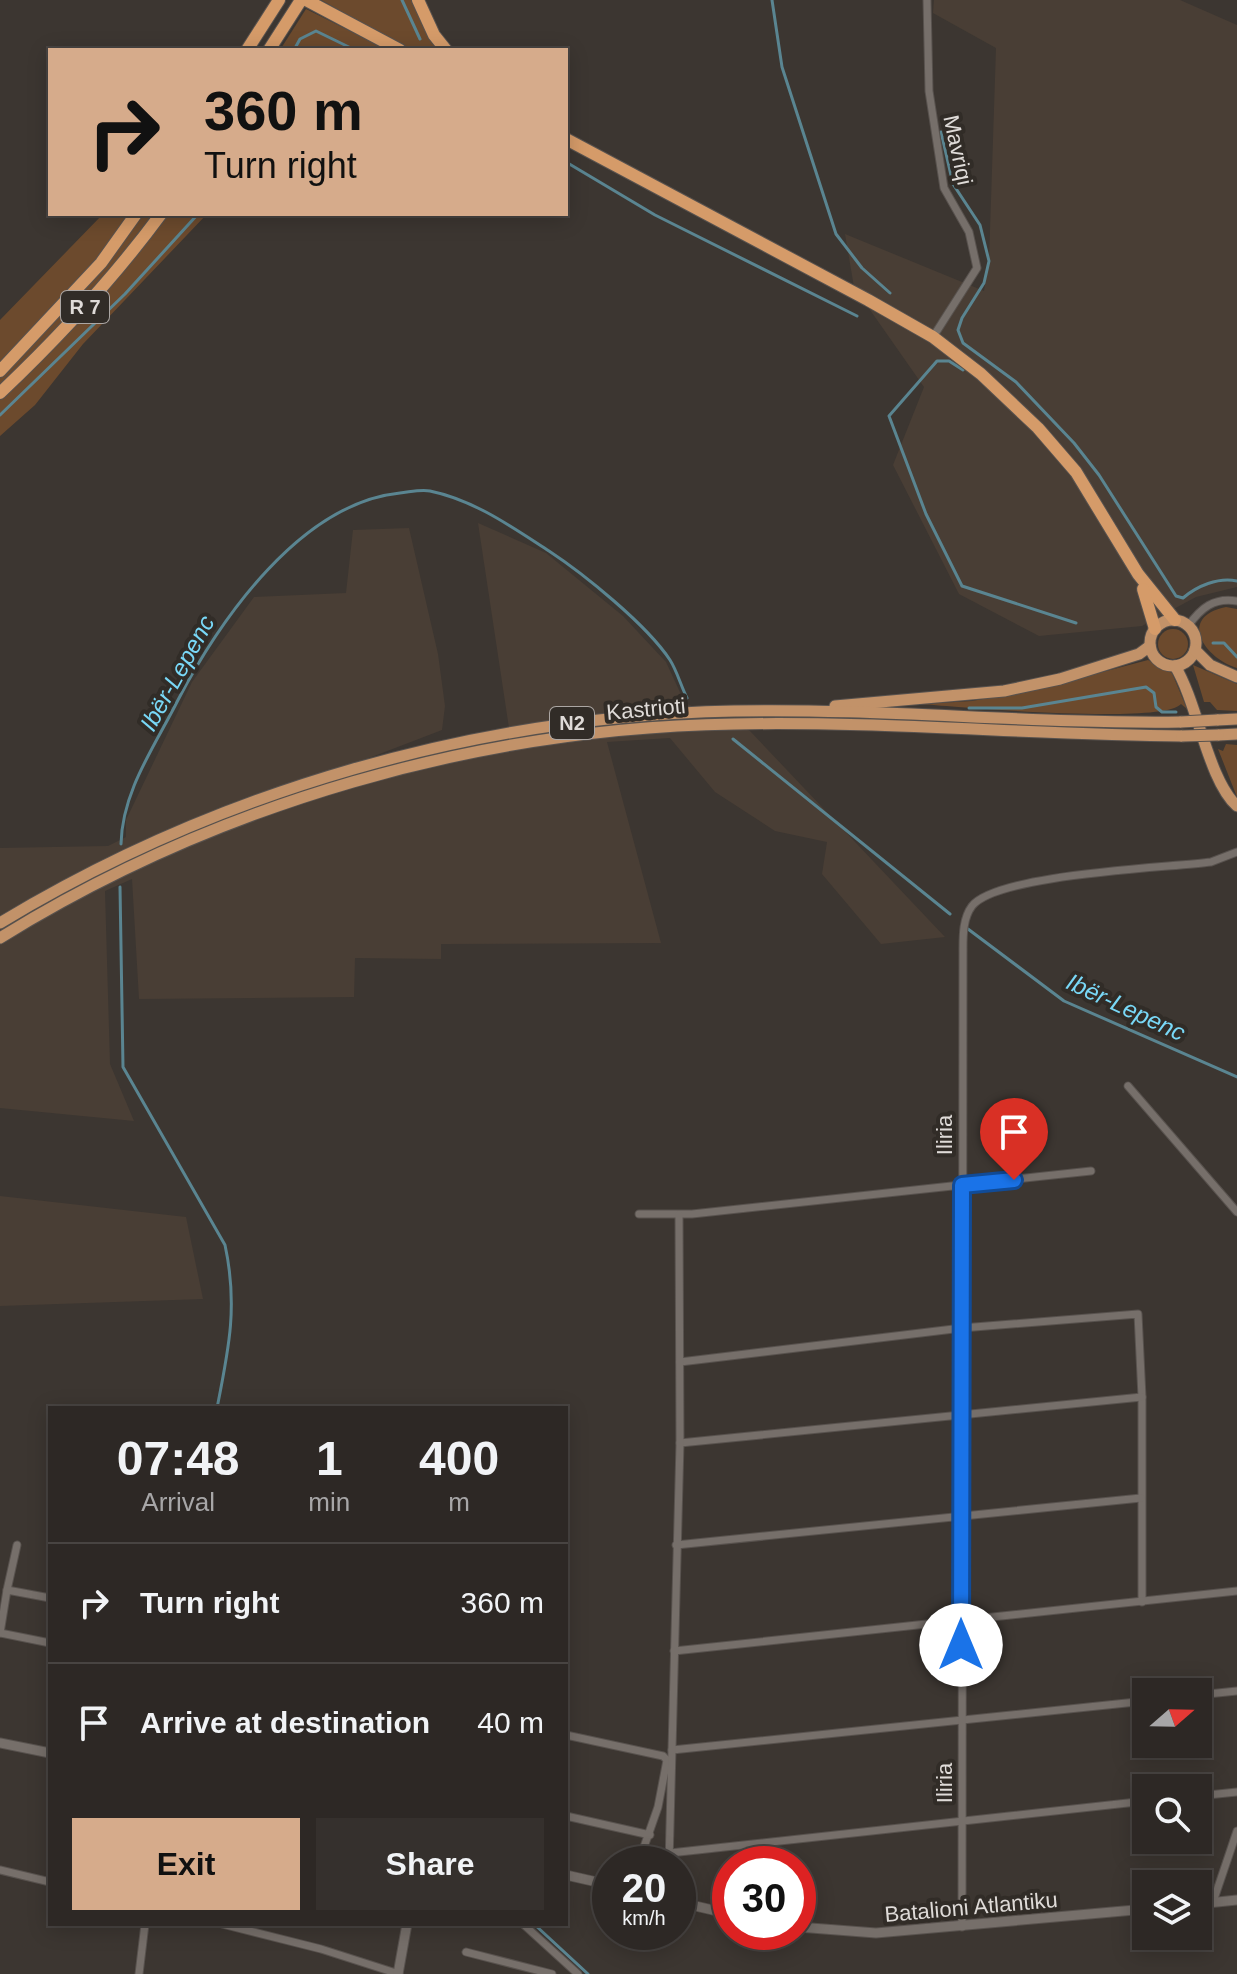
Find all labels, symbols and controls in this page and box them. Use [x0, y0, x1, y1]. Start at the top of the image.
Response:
text: 360 m [204, 79, 363, 142]
icon: right [72, 80, 176, 184]
street label: Mavriqi [938, 113, 978, 187]
text: Turn right [204, 145, 357, 186]
road number: R 7 [61, 291, 109, 323]
water label: Ibër-Lepenc [134, 611, 220, 735]
street label: Kastrioti [605, 693, 687, 725]
road number: N2 [550, 707, 594, 739]
water label: Ibër-Lepenc [1062, 968, 1190, 1046]
pin [980, 1098, 1048, 1180]
icon: arrive [992, 1110, 1036, 1154]
street label: Iliria [932, 1114, 957, 1155]
text: 07:48 [117, 1432, 240, 1485]
text: 1 [316, 1432, 343, 1485]
text: 400 [419, 1432, 499, 1485]
text: Arrival [141, 1487, 215, 1517]
text: min [308, 1487, 350, 1517]
text: m [448, 1487, 470, 1517]
icon: right [72, 1581, 116, 1625]
text: Turn right [140, 1586, 279, 1619]
text: 360 m [461, 1586, 544, 1619]
position arrow [919, 1603, 1003, 1687]
north arrow [1132, 1678, 1212, 1758]
map controls [1132, 1678, 1212, 1950]
icon: arrive [72, 1701, 116, 1745]
text: Arrive at destination [140, 1706, 430, 1739]
text: 40 m [477, 1706, 544, 1739]
street label: Iliria [932, 1762, 957, 1803]
button: search [1132, 1774, 1212, 1854]
button: Exit [72, 1818, 300, 1910]
button: Share [316, 1818, 544, 1910]
speed limit sign: 30 [712, 1846, 816, 1950]
text: 20 [622, 1866, 666, 1910]
button: layers [1132, 1870, 1212, 1950]
street label: Batalioni Atlantiku [883, 1887, 1059, 1927]
text: km/h [622, 1907, 666, 1929]

